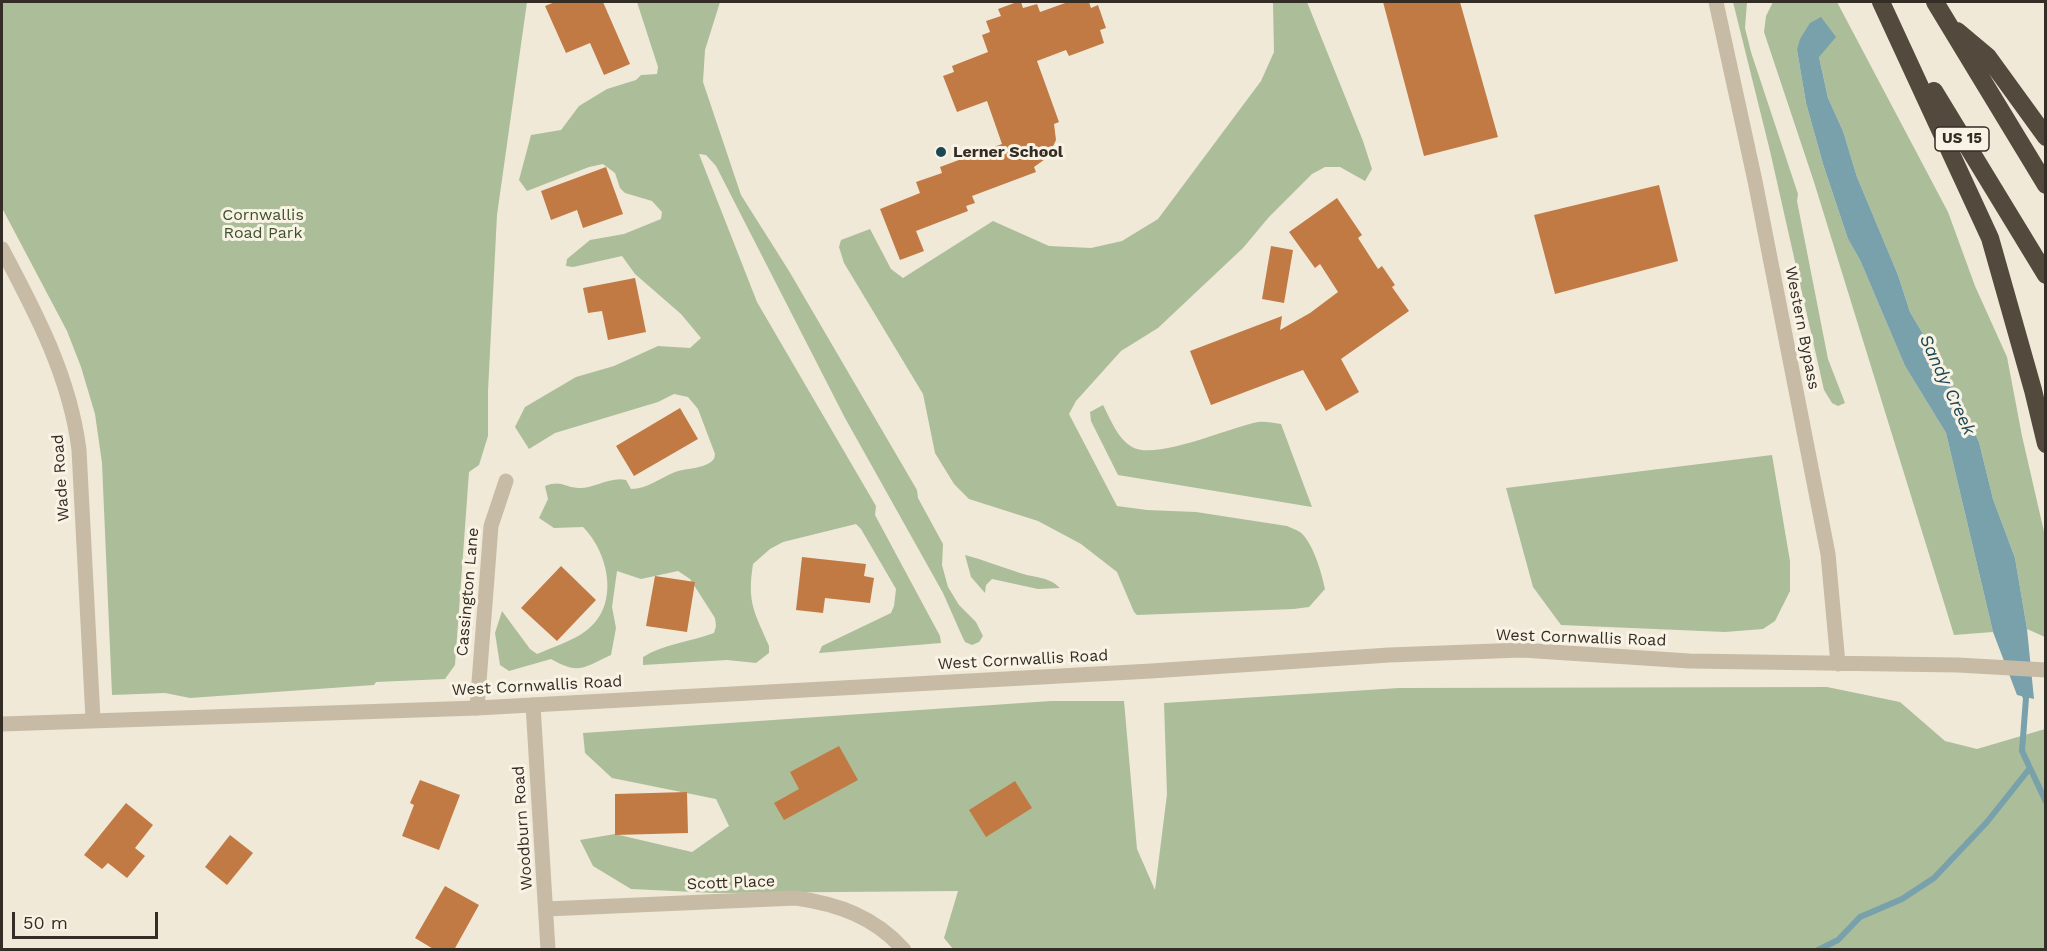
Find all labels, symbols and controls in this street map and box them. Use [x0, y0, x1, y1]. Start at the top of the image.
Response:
road number: US 15 [1935, 127, 1989, 151]
place label: Lerner School [953, 142, 1063, 162]
marker: Lerner School [934, 145, 948, 159]
park label: Cornwallis Road Park [222, 205, 304, 243]
street label: Western Bypass [1781, 265, 1823, 391]
water label: Sandy Creek [1914, 331, 1980, 439]
street label: Wade Road [48, 434, 74, 522]
street label: Cassington Lane [453, 527, 483, 657]
street label: West Cornwallis Road [1495, 625, 1667, 651]
street label: West Cornwallis Road [937, 646, 1109, 674]
street label: West Cornwallis Road [451, 672, 623, 700]
street label: Woodburn Road [509, 765, 537, 891]
street label: Scott Place [686, 872, 776, 894]
scale bar [15, 900, 160, 938]
text: 50 m [23, 912, 68, 933]

